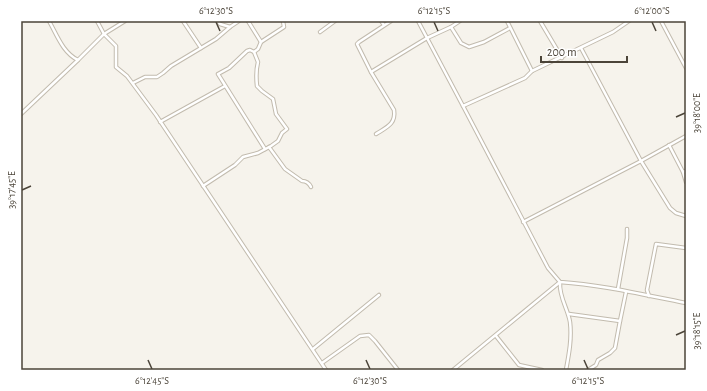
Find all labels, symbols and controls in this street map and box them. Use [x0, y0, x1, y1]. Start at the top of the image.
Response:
text: 6°12'30"S [199, 6, 233, 16]
text: 6°12'15"S [418, 6, 450, 16]
text: 6°12'00"S [634, 6, 670, 16]
scale bar [541, 38, 627, 64]
text: 200 m [547, 46, 577, 58]
text: 39°18'00"E [692, 93, 702, 133]
text: 39°17'45"E [7, 171, 17, 209]
text: 39°18'15"E [692, 312, 702, 349]
text: 6°12'45"S [135, 376, 169, 386]
text: 6°12'30"S [353, 376, 387, 386]
text: 6°12'15"S [572, 376, 604, 386]

